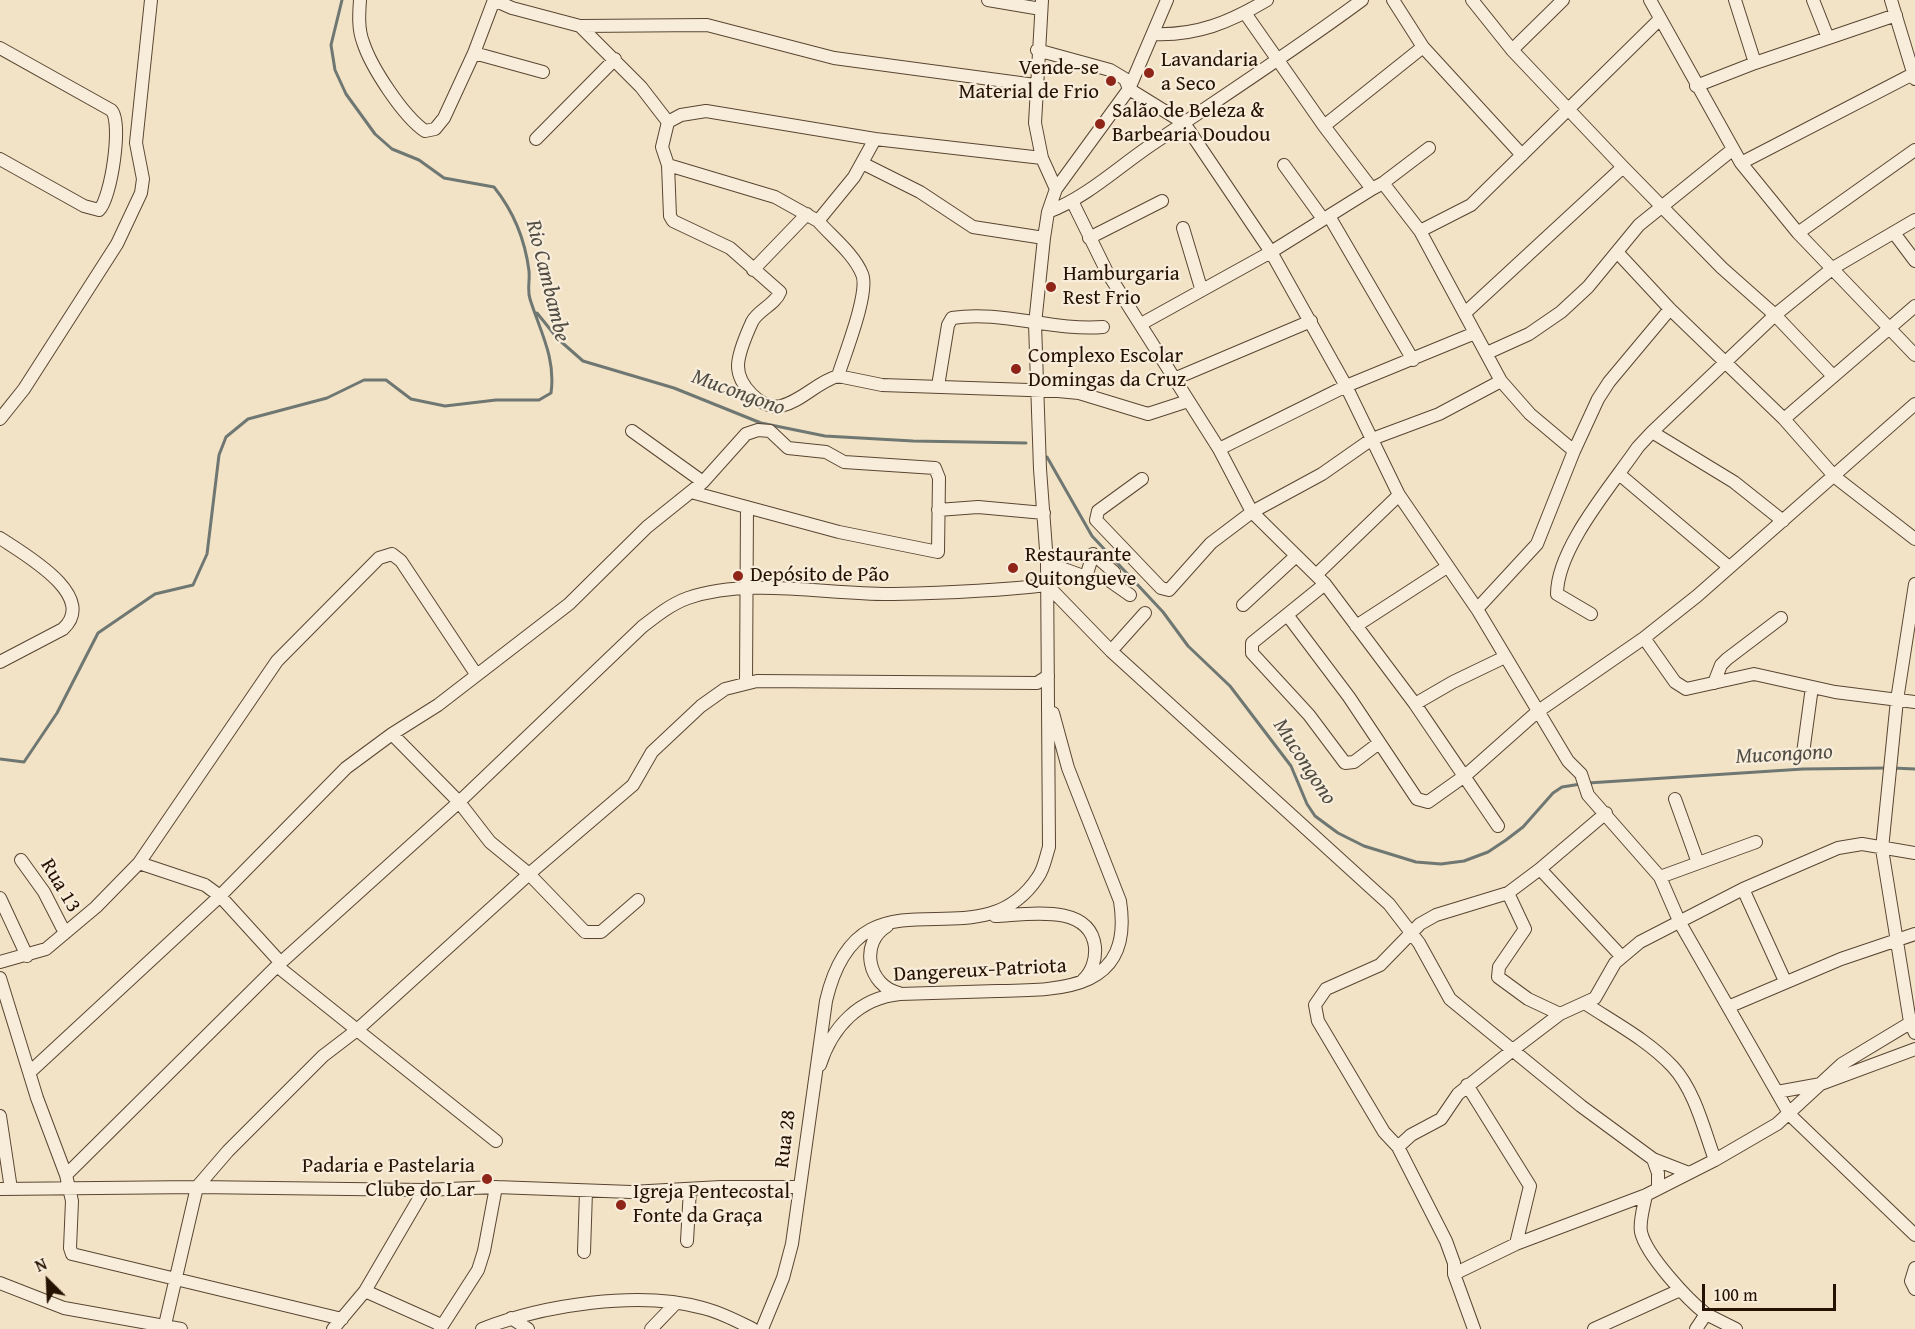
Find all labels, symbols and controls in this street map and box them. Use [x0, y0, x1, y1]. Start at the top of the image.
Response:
place label: Lavandaria a Seco [1161, 48, 1258, 98]
place label: Vende-se Material de Frio [958, 56, 1099, 106]
marker: Lavandaria a Seco [1142, 66, 1156, 80]
marker: Vende-se Material de Frio [1104, 74, 1118, 88]
place label: Salão de Beleza & Barbearia Doudou [1112, 99, 1270, 149]
marker: Salão de Beleza & Barbearia Doudou [1093, 117, 1107, 131]
water label: Rio Cambambe [519, 217, 575, 345]
place label: Hamburgaria Rest Frio [1063, 262, 1180, 312]
marker: Hamburgaria Rest Frio [1044, 280, 1058, 294]
place label: Complexo Escolar Domingas da Cruz [1028, 344, 1186, 394]
marker: Complexo Escolar Domingas da Cruz [1009, 362, 1023, 376]
water label: Mucongono [688, 364, 788, 422]
place label: Restaurante Quitongueve [1025, 543, 1136, 593]
marker: Restaurante Quitongueve [1006, 561, 1020, 575]
place label: Depósito de Pão [750, 563, 889, 589]
marker: Depósito de Pão [731, 569, 745, 583]
water label: Mucongono [1266, 714, 1342, 810]
water label: Mucongono [1735, 739, 1833, 771]
street label: Rua 13 [34, 855, 86, 917]
street label: Dangereux-Patriota [893, 954, 1067, 988]
street label: Rua 28 [770, 1109, 802, 1169]
place label: Padaria e Pastelaria Clube do Lar [302, 1154, 475, 1204]
marker: Padaria e Pastelaria Clube do Lar [480, 1172, 494, 1186]
place label: Igreja Pentecostal Fonte da Graça [633, 1180, 790, 1230]
marker: Igreja Pentecostal Fonte da Graça [614, 1198, 628, 1212]
north arrow [18, 1251, 78, 1311]
text: N [31, 1251, 50, 1278]
scale bar [1705, 1272, 1838, 1310]
text: 100 m [1713, 1281, 1758, 1308]

